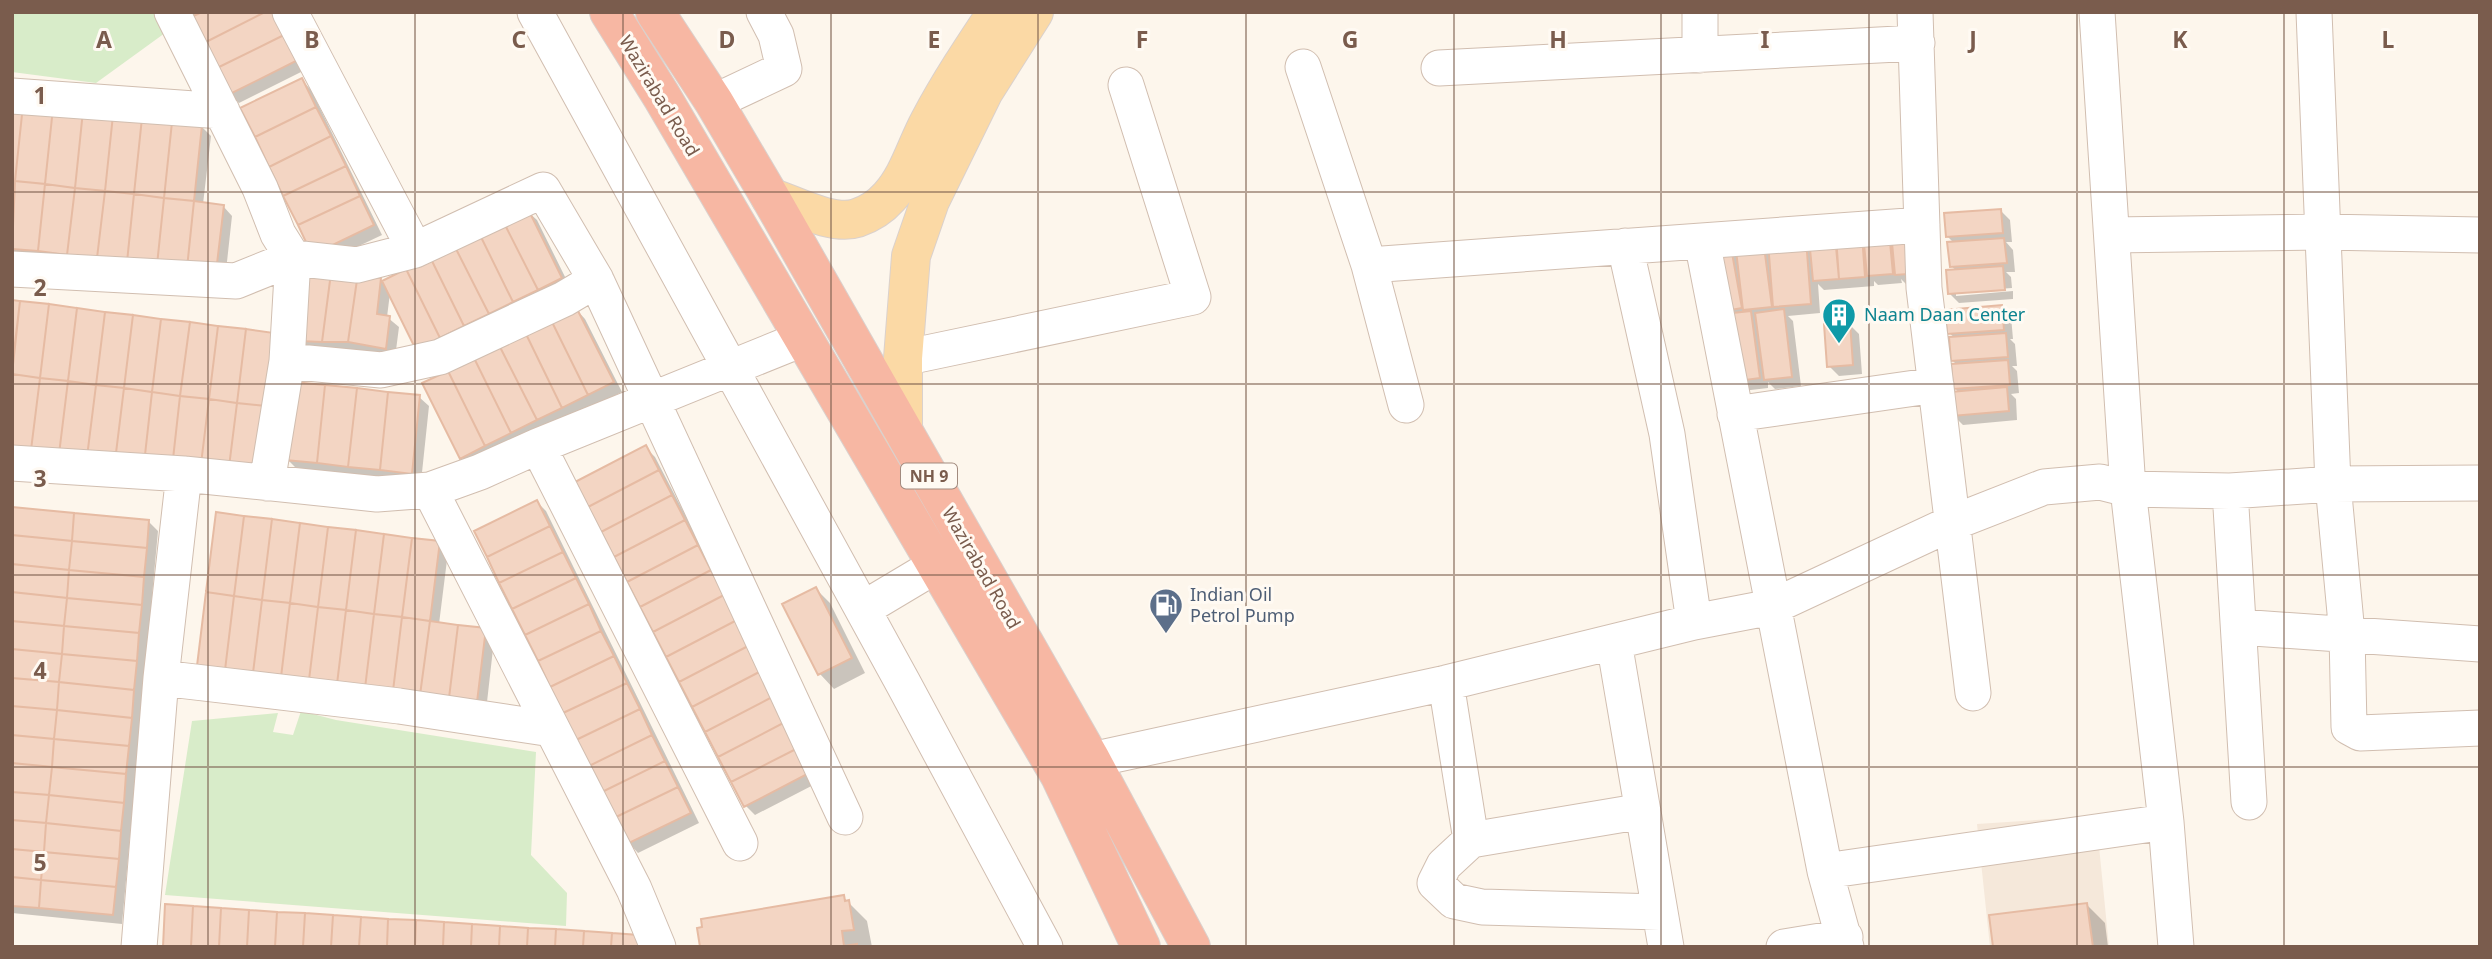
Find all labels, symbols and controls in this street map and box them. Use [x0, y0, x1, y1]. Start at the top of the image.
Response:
text: A [96, 23, 112, 55]
text: B [304, 23, 320, 55]
text: C [512, 23, 527, 55]
text: D [719, 23, 735, 55]
text: E [928, 23, 940, 55]
text: F [1136, 23, 1148, 55]
text: G [1342, 23, 1358, 55]
text: H [1549, 23, 1567, 55]
text: I [1761, 23, 1770, 55]
text: J [1967, 23, 1977, 55]
text: K [2172, 23, 2188, 55]
text: L [2382, 23, 2395, 55]
street label: Wazirabad Road [614, 31, 705, 160]
text: 1 [33, 79, 47, 111]
text: 2 [33, 271, 47, 303]
building icon: Naam Daan Center [1820, 296, 1858, 345]
place label: Naam Daan Center [1864, 302, 2026, 326]
text: 3 [33, 462, 47, 494]
road number: NH 9 [901, 463, 957, 489]
street label: Wazirabad Road [937, 502, 1026, 633]
place label: Indian Oil Petrol Pump [1190, 582, 1295, 627]
fuel station icon: Indian Oil Petrol Pump [1147, 586, 1185, 635]
text: 4 [33, 654, 47, 686]
text: 5 [33, 846, 47, 878]

